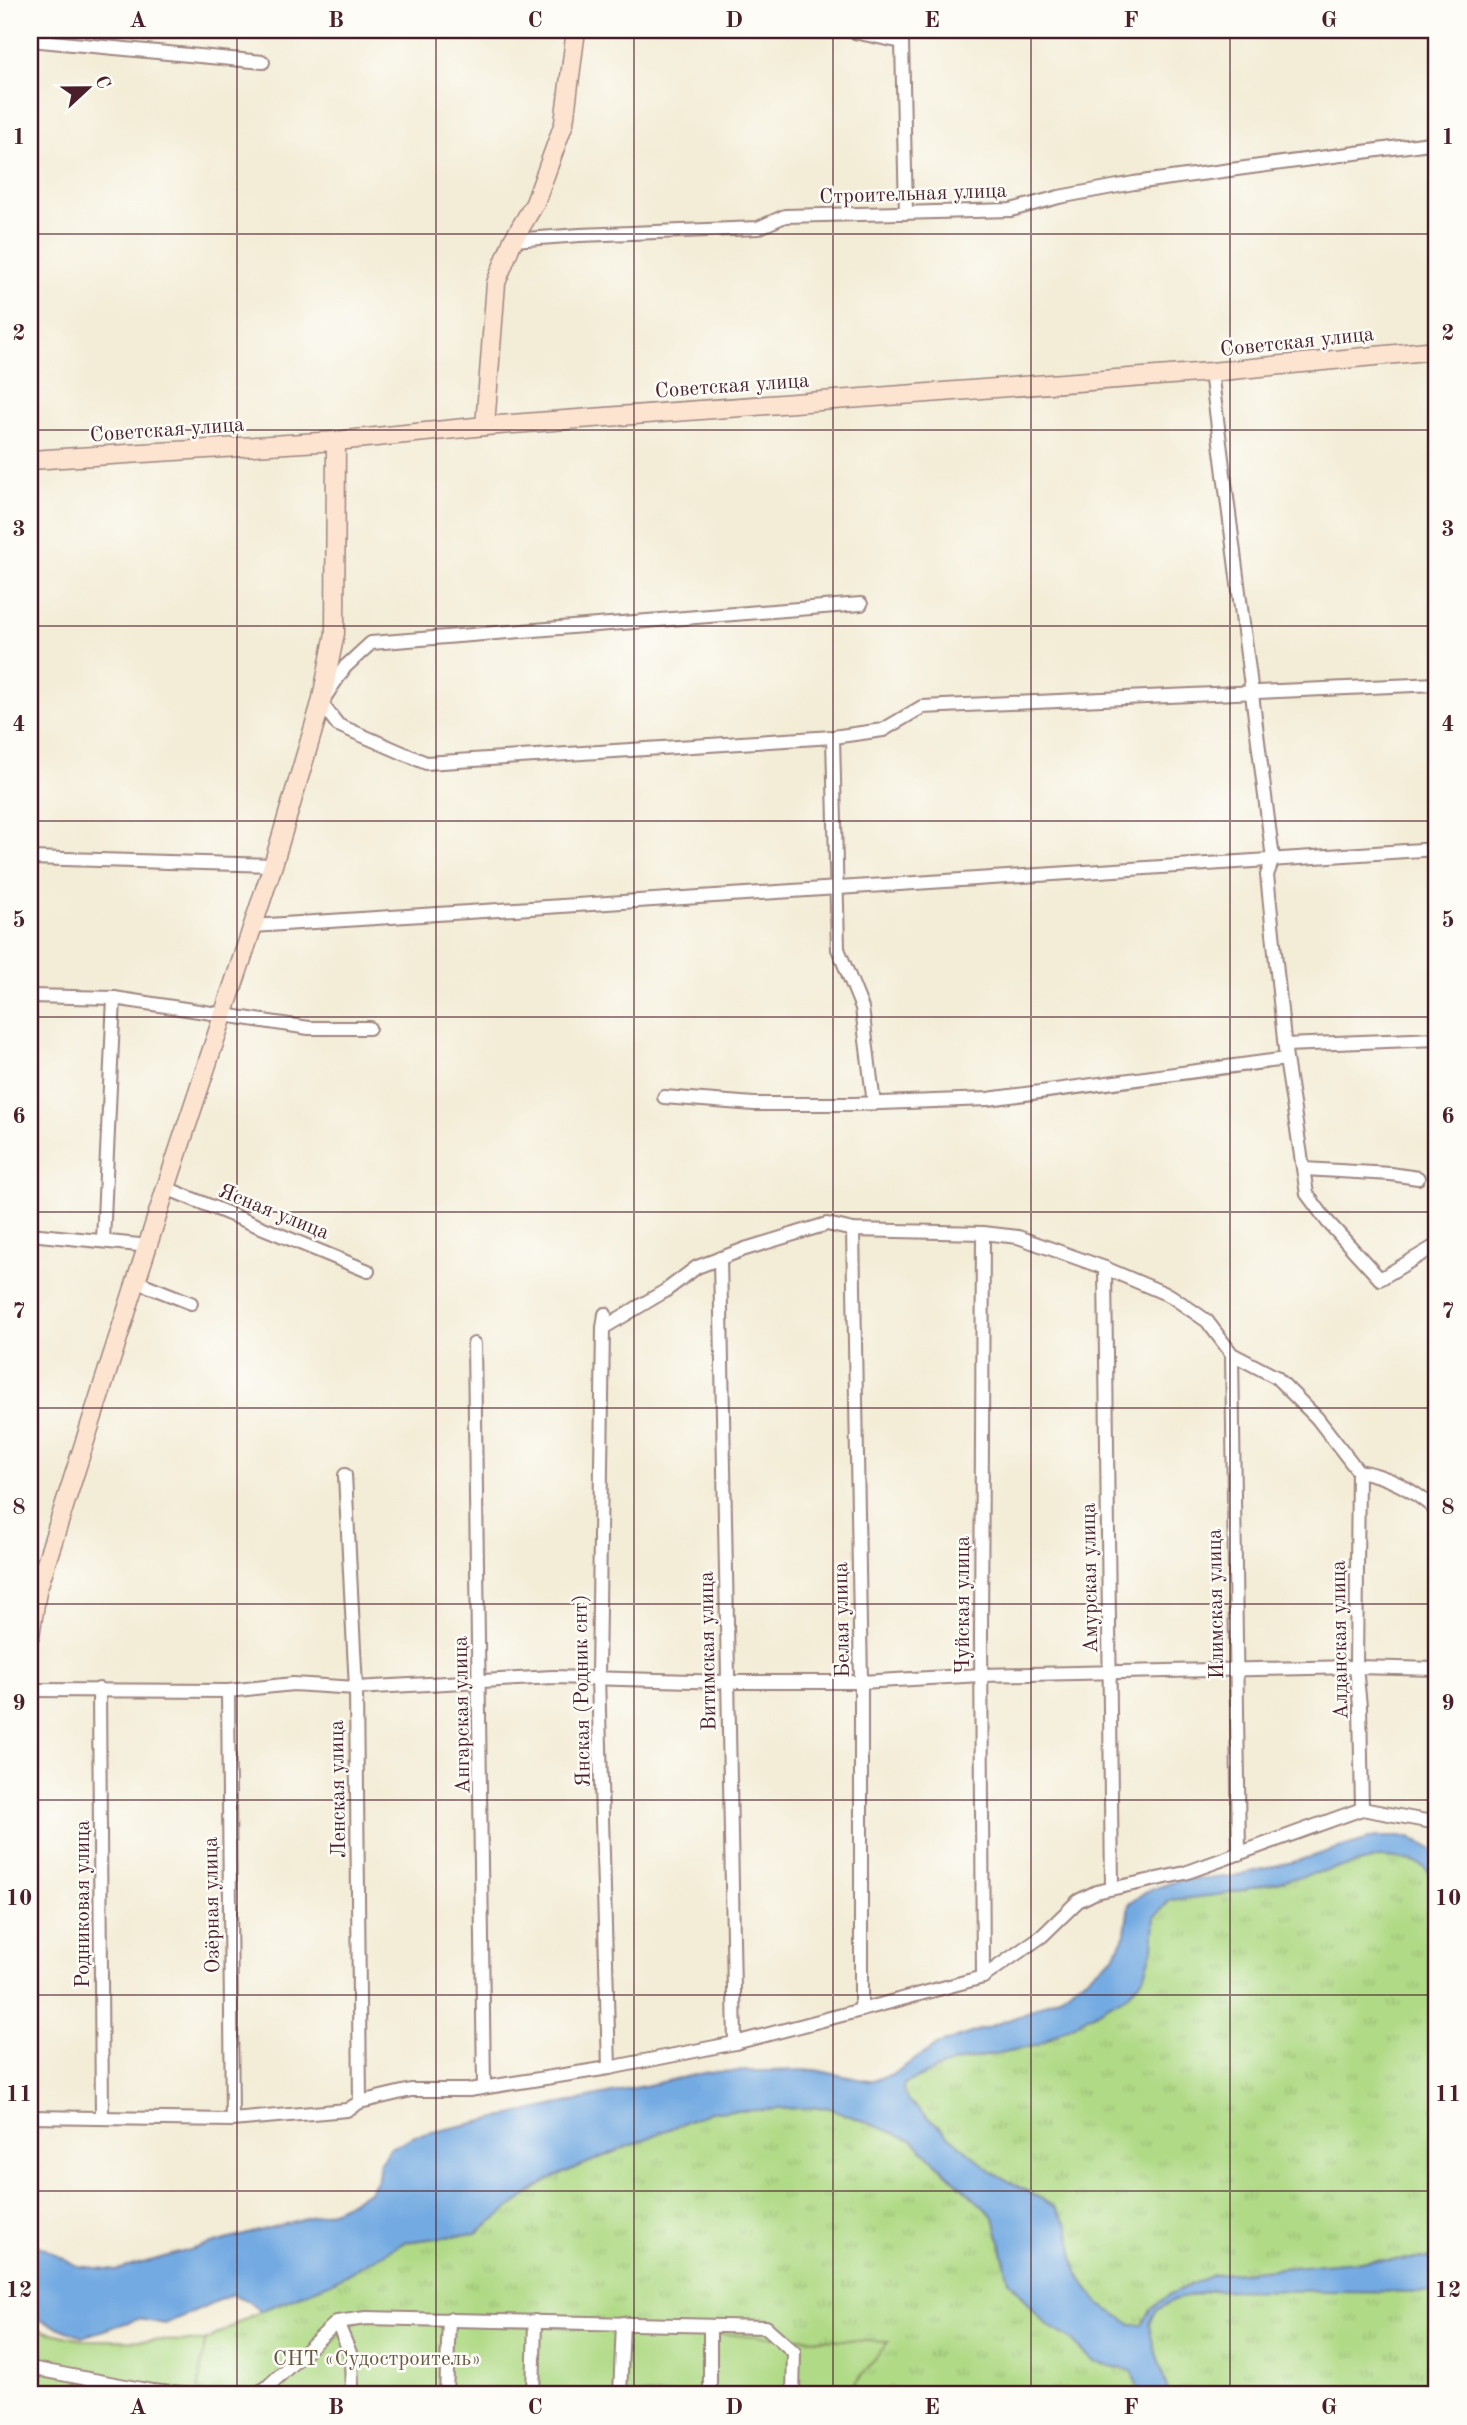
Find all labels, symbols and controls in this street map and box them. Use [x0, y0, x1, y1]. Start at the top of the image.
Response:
text: A [129, 9, 147, 32]
text: B [328, 9, 344, 32]
text: C [527, 9, 543, 32]
text: D [725, 9, 743, 32]
text: E [924, 9, 940, 32]
text: F [1123, 9, 1139, 32]
text: G [1321, 9, 1337, 32]
north arrow [52, 52, 122, 122]
text: С [90, 73, 113, 92]
text: 1 [12, 126, 26, 149]
text: 1 [1441, 126, 1455, 149]
street label: Строительная улица [819, 181, 1007, 208]
text: 2 [12, 322, 26, 345]
text: 2 [1441, 322, 1455, 345]
street label: Советская улица [1219, 324, 1375, 361]
street label: Советская улица [654, 371, 810, 402]
street label: Советская улица [89, 415, 245, 446]
text: 3 [12, 518, 26, 541]
text: 3 [1441, 518, 1455, 541]
text: 4 [12, 713, 26, 736]
text: 4 [1441, 713, 1455, 736]
text: 5 [12, 909, 26, 932]
text: 5 [1441, 909, 1455, 932]
text: 6 [12, 1105, 26, 1128]
text: 6 [1441, 1105, 1455, 1128]
street label: Ясная улица [215, 1181, 332, 1244]
text: 7 [12, 1300, 26, 1323]
text: 7 [1441, 1300, 1455, 1323]
text: 8 [12, 1496, 26, 1519]
text: 8 [1441, 1496, 1455, 1519]
street label: Амурская улица [1079, 1502, 1102, 1654]
street label: Илимская улица [1205, 1528, 1228, 1680]
street label: Чуйская улица [953, 1536, 974, 1674]
street label: Алданская улица [1329, 1560, 1352, 1720]
street label: Белая улица [831, 1562, 854, 1678]
street label: Витимская улица [697, 1571, 720, 1731]
street label: Янская (Родник снт) [570, 1594, 595, 1787]
street label: Ангарская улица [451, 1636, 474, 1794]
text: 9 [12, 1692, 26, 1715]
text: 9 [1441, 1692, 1455, 1715]
street label: Ленская улица [327, 1720, 350, 1858]
street label: Родниковая улица [73, 1820, 94, 1988]
street label: Озёрная улица [201, 1836, 224, 1974]
text: 10 [6, 1887, 32, 1910]
text: 10 [1435, 1887, 1461, 1910]
text: 11 [6, 2083, 32, 2106]
text: 11 [1435, 2083, 1461, 2106]
text: 12 [6, 2279, 32, 2302]
text: 12 [1435, 2279, 1461, 2302]
park label: СНТ «Судостроитель» [273, 2349, 481, 2370]
text: A [129, 2396, 147, 2419]
text: B [328, 2396, 344, 2419]
text: C [527, 2396, 543, 2419]
text: D [725, 2396, 743, 2419]
text: E [924, 2396, 940, 2419]
text: F [1123, 2396, 1139, 2419]
text: G [1321, 2396, 1337, 2419]

